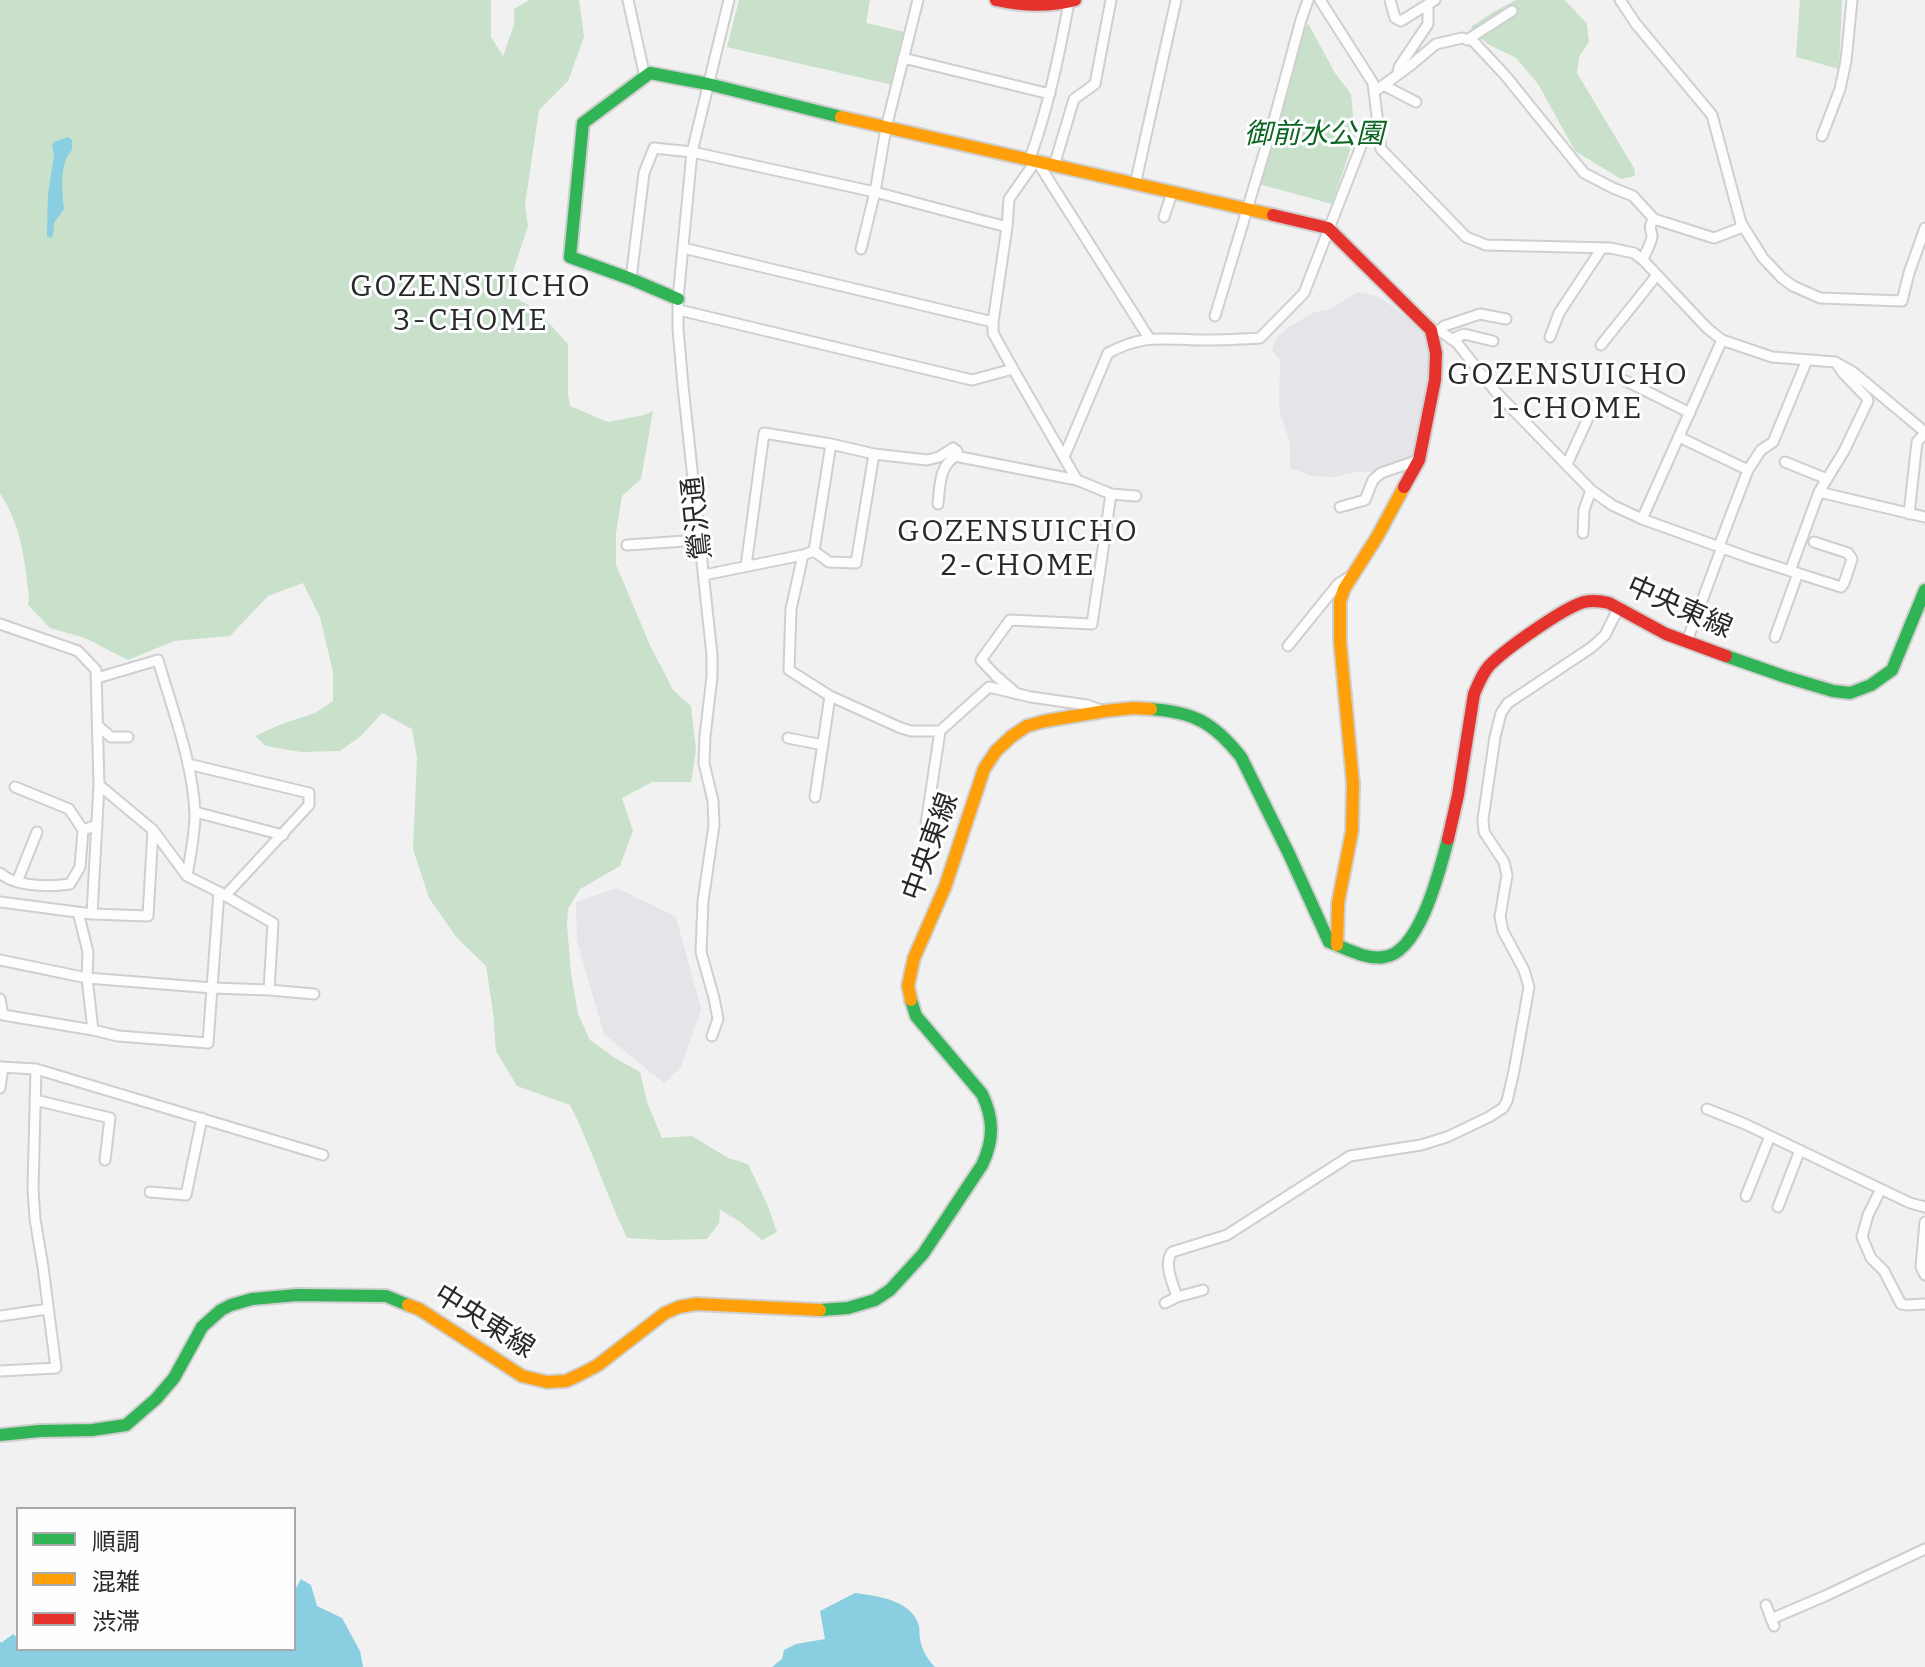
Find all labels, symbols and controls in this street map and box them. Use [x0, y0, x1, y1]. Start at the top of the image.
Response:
park label: 御前水公園 [1244, 118, 1384, 152]
district label: GOZENSUICHO 3-CHOME [350, 270, 592, 340]
district label: GOZENSUICHO 1-CHOME [1447, 358, 1689, 428]
street label: 鶯沢通 [677, 474, 719, 562]
district label: GOZENSUICHO 2-CHOME [897, 515, 1139, 586]
street label: 中央東線 [1621, 570, 1737, 646]
street label: 中央東線 [896, 789, 966, 905]
street label: 中央東線 [428, 1278, 540, 1366]
legend [16, 1507, 296, 1651]
text: 順調 [92, 1528, 140, 1556]
text: 混雑 [92, 1568, 140, 1596]
text: 渋滞 [92, 1608, 140, 1636]

